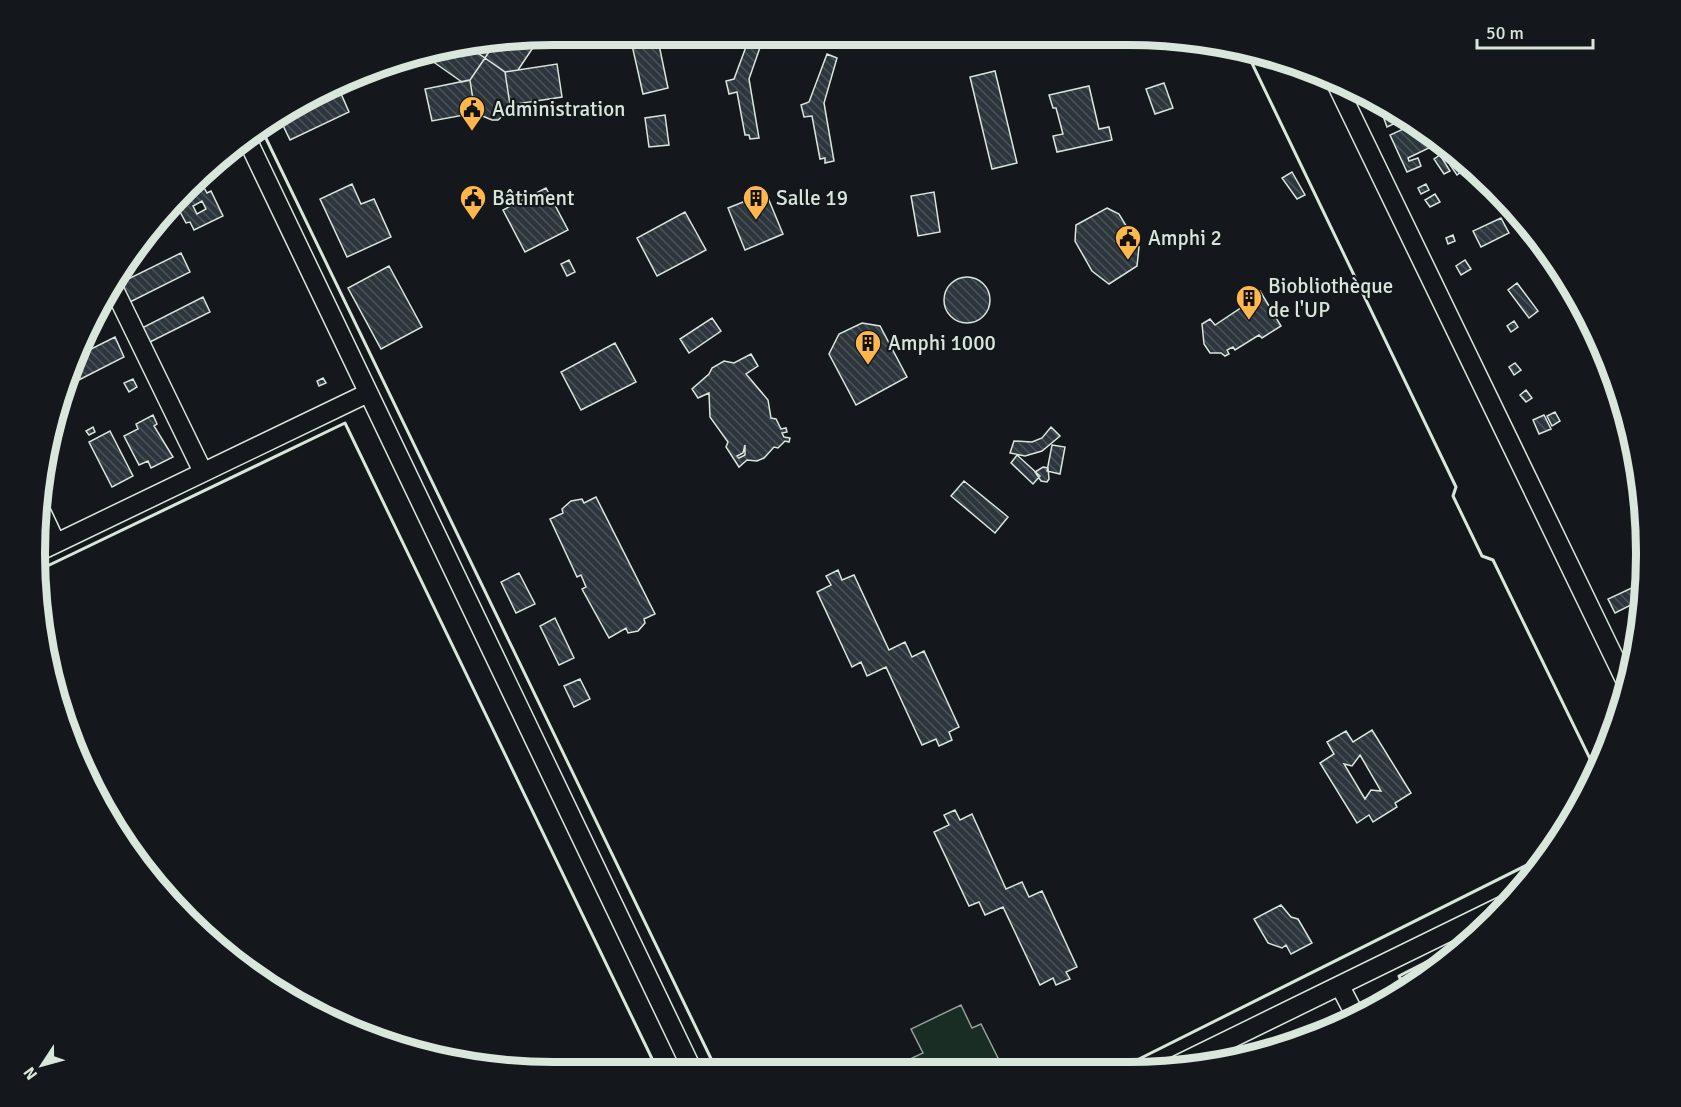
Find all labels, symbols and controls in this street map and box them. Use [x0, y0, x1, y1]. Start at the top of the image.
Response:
scale bar [1477, 12, 1592, 50]
text: 50 m [1486, 22, 1524, 44]
public building icon: Administration [457, 94, 487, 132]
place label: Administration [492, 96, 626, 122]
public building icon: Bâtiment [458, 183, 488, 221]
building icon: Salle 19 [741, 183, 771, 221]
place label: Bâtiment [492, 185, 574, 211]
place label: Salle 19 [776, 185, 848, 211]
public building icon: Amphi 2 [1113, 223, 1143, 261]
place label: Amphi 2 [1148, 225, 1222, 251]
place label: Biobliothèque de l'UP [1268, 273, 1393, 323]
building icon: Biobliothèque de l'UP [1234, 283, 1264, 321]
building icon: Amphi 1000 [853, 328, 883, 366]
place label: Amphi 1000 [888, 330, 996, 356]
north arrow [12, 1035, 72, 1095]
text: N [19, 1063, 42, 1084]

